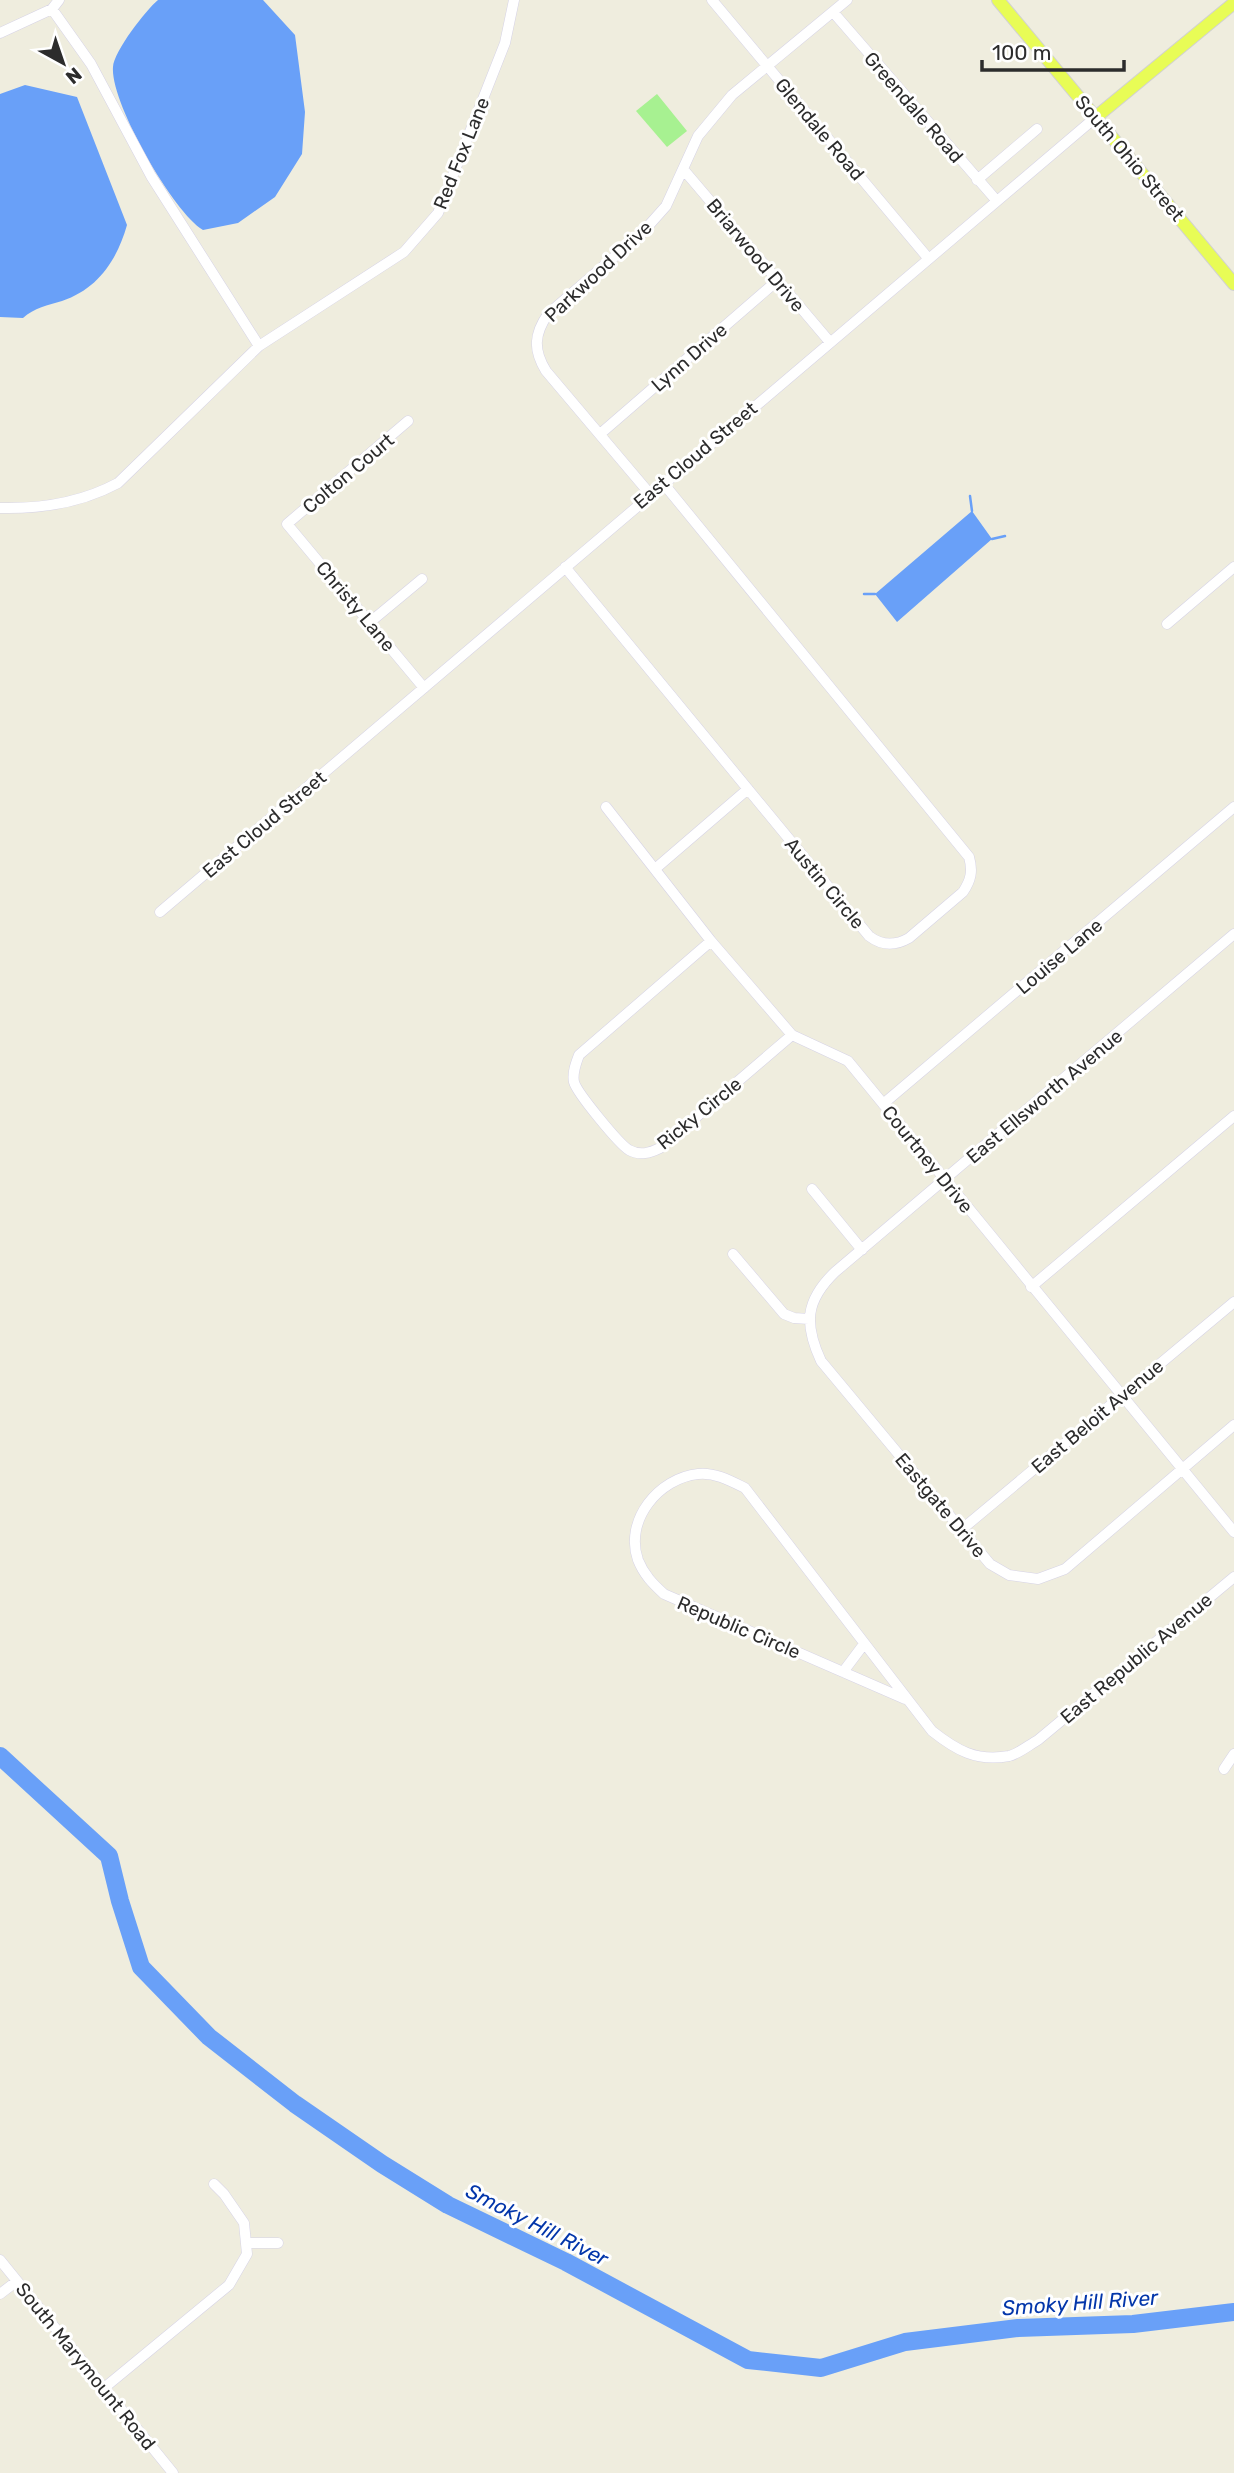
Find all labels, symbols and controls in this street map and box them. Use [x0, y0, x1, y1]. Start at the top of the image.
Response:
north arrow [28, 28, 98, 98]
scale bar [982, 28, 1124, 72]
text: 100 m [992, 40, 1051, 65]
street label: Greendale Road [859, 47, 968, 168]
text: N [61, 62, 86, 89]
street label: Glendale Road [770, 73, 869, 185]
street label: South Ohio Street [1070, 91, 1189, 226]
street label: Red Fox Lane [429, 94, 494, 213]
street label: Briarwood Drive [702, 194, 810, 317]
street label: Parkwood Drive [540, 216, 657, 327]
street label: Lynn Drive [647, 318, 732, 396]
street label: East Cloud Street [629, 397, 762, 514]
street label: Colton Court [298, 428, 399, 518]
street label: Christy Lane [311, 556, 400, 656]
street label: East Cloud Street [198, 766, 331, 883]
street label: Austin Circle [780, 833, 869, 934]
street label: Louise Lane [1011, 914, 1107, 999]
street label: East Ellsworth Avenue [962, 1024, 1127, 1168]
street label: Ricky Circle [652, 1072, 746, 1154]
street label: Courtney Drive [877, 1101, 978, 1218]
street label: East Beloit Avenue [1027, 1354, 1168, 1478]
street label: Eastgate Drive [890, 1448, 991, 1562]
street label: East Republic Avenue [1056, 1588, 1217, 1729]
street label: Republic Circle [674, 1591, 804, 1664]
water label: Smoky Hill River [462, 2178, 613, 2272]
street label: South Marymount Road [11, 2278, 160, 2455]
water label: Smoky Hill River [1001, 2285, 1160, 2320]

